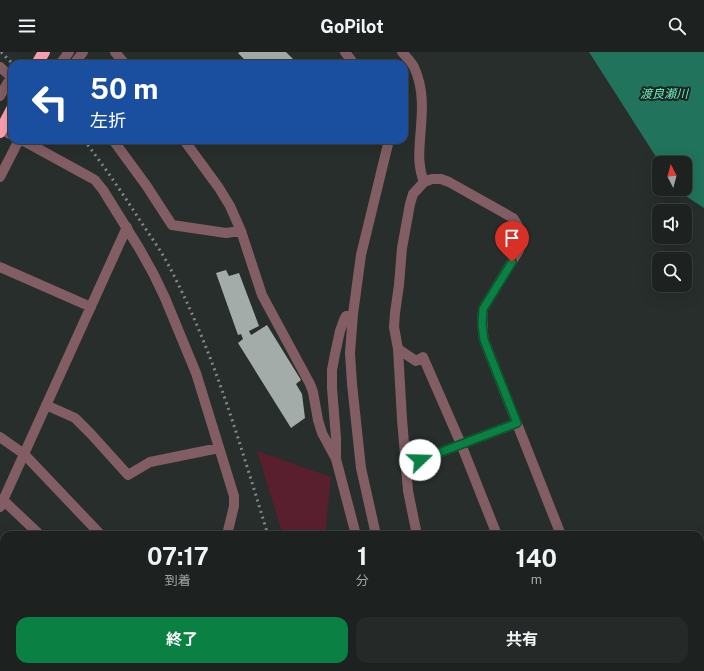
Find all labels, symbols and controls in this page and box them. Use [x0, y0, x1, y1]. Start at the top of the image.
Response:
icon: menu [16, 15, 38, 37]
icon: search [666, 15, 688, 37]
text: GoPilot [320, 16, 384, 37]
text: 50 m [90, 72, 158, 105]
icon: left [24, 76, 76, 128]
water label: 渡良瀬川 [640, 87, 690, 101]
text: 左折 [90, 110, 126, 131]
north arrow [652, 156, 692, 196]
map controls [652, 156, 692, 292]
button: sound [652, 204, 692, 244]
pin [495, 221, 529, 262]
icon: arrive [501, 227, 523, 249]
button: search [652, 252, 692, 292]
position arrow [399, 439, 441, 481]
text: 07:17 [147, 542, 209, 570]
text: 1 [357, 542, 367, 570]
text: 140 [516, 544, 557, 572]
text: m [531, 572, 542, 587]
text: 到着 [165, 573, 191, 588]
text: 分 [356, 573, 369, 588]
button: 終了 [16, 617, 348, 663]
button: 共有 [356, 617, 688, 663]

